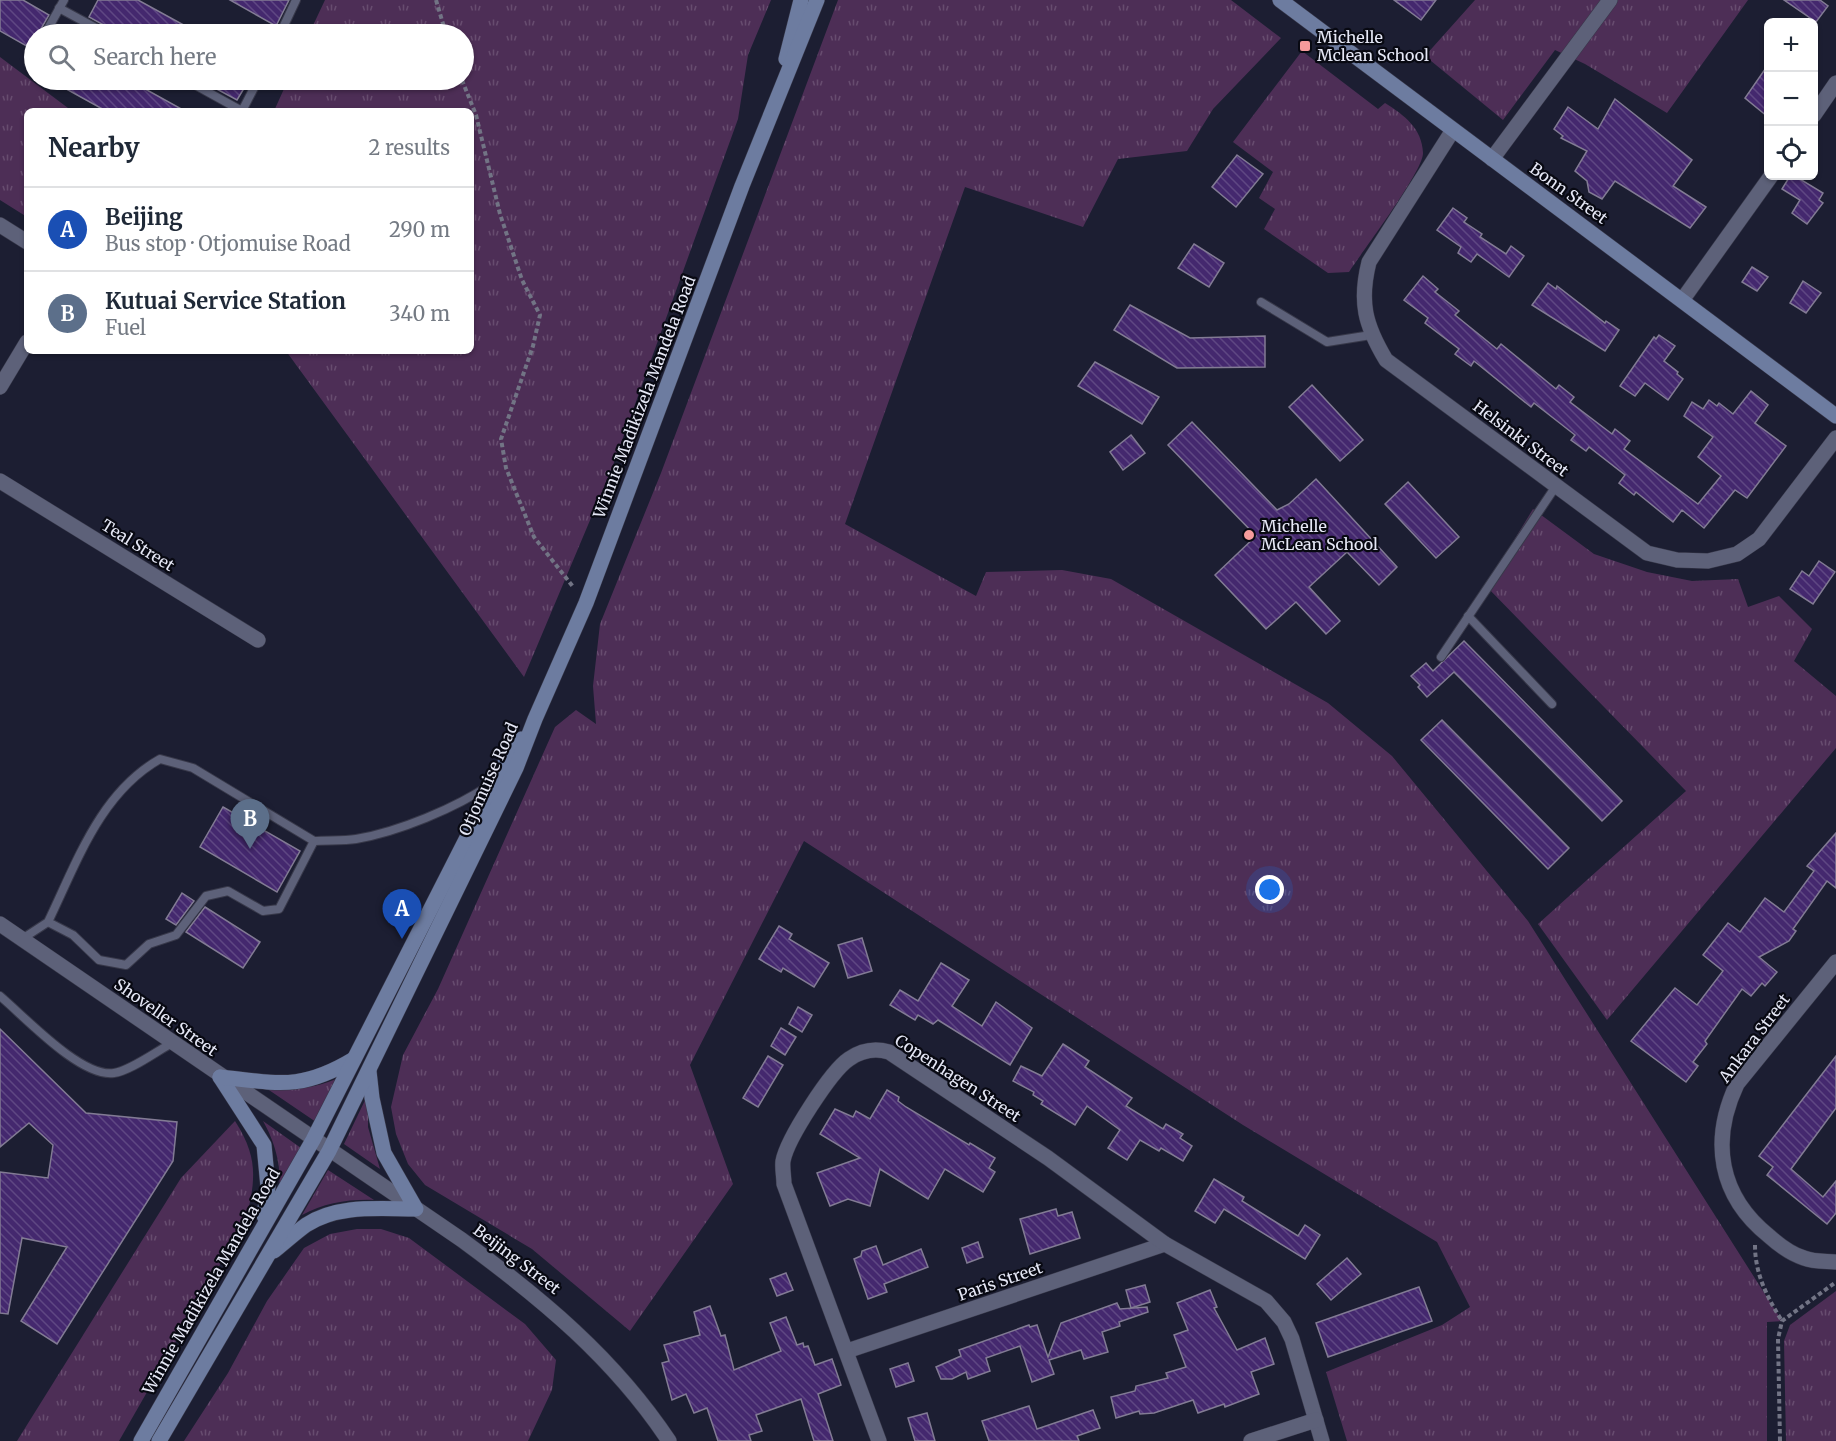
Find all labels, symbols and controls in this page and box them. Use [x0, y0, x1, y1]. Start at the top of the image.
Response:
map controls [1764, 18, 1818, 180]
button: + [1764, 18, 1818, 72]
search box [24, 24, 474, 90]
place label: Michelle Mclean School [1317, 27, 1429, 65]
marker: Michelle Mclean School [1298, 39, 1312, 53]
icon: search [45, 41, 78, 74]
text: Search here [93, 43, 216, 71]
button: − [1764, 72, 1818, 126]
button: locate [1764, 126, 1818, 180]
text: Nearby [48, 131, 140, 164]
text: 2 results [368, 135, 450, 160]
street label: Bonn Street [1526, 158, 1612, 228]
text: Beijing [105, 203, 183, 231]
text: A [60, 217, 75, 242]
text: 290 m [389, 217, 450, 242]
text: Bus stop · Otjomuise Road [105, 231, 351, 256]
street label: Winnie Madikizela Mandela Road [588, 273, 700, 522]
text: Kutuai Service Station [105, 287, 346, 315]
text: B [61, 301, 74, 326]
text: 340 m [389, 301, 450, 326]
text: Fuel [105, 315, 146, 340]
street label: Helsinki Street [1469, 396, 1573, 481]
street label: Teal Street [98, 515, 179, 576]
place label: Michelle McLean School [1261, 516, 1378, 554]
marker: Michelle McLean School [1242, 528, 1256, 542]
street label: Otjomuise Road [454, 719, 522, 839]
pin: B [230, 800, 270, 849]
your location [1255, 875, 1284, 904]
pin: A [382, 890, 422, 939]
street label: Shoveller Street [111, 974, 222, 1060]
street label: Ankara Street [1714, 989, 1794, 1087]
street label: Copenhagen Street [891, 1030, 1025, 1127]
street label: Winnie Madikizela Mandela Road [137, 1164, 284, 1399]
street label: Beijing Street [470, 1220, 565, 1299]
street label: Paris Street [955, 1257, 1046, 1305]

